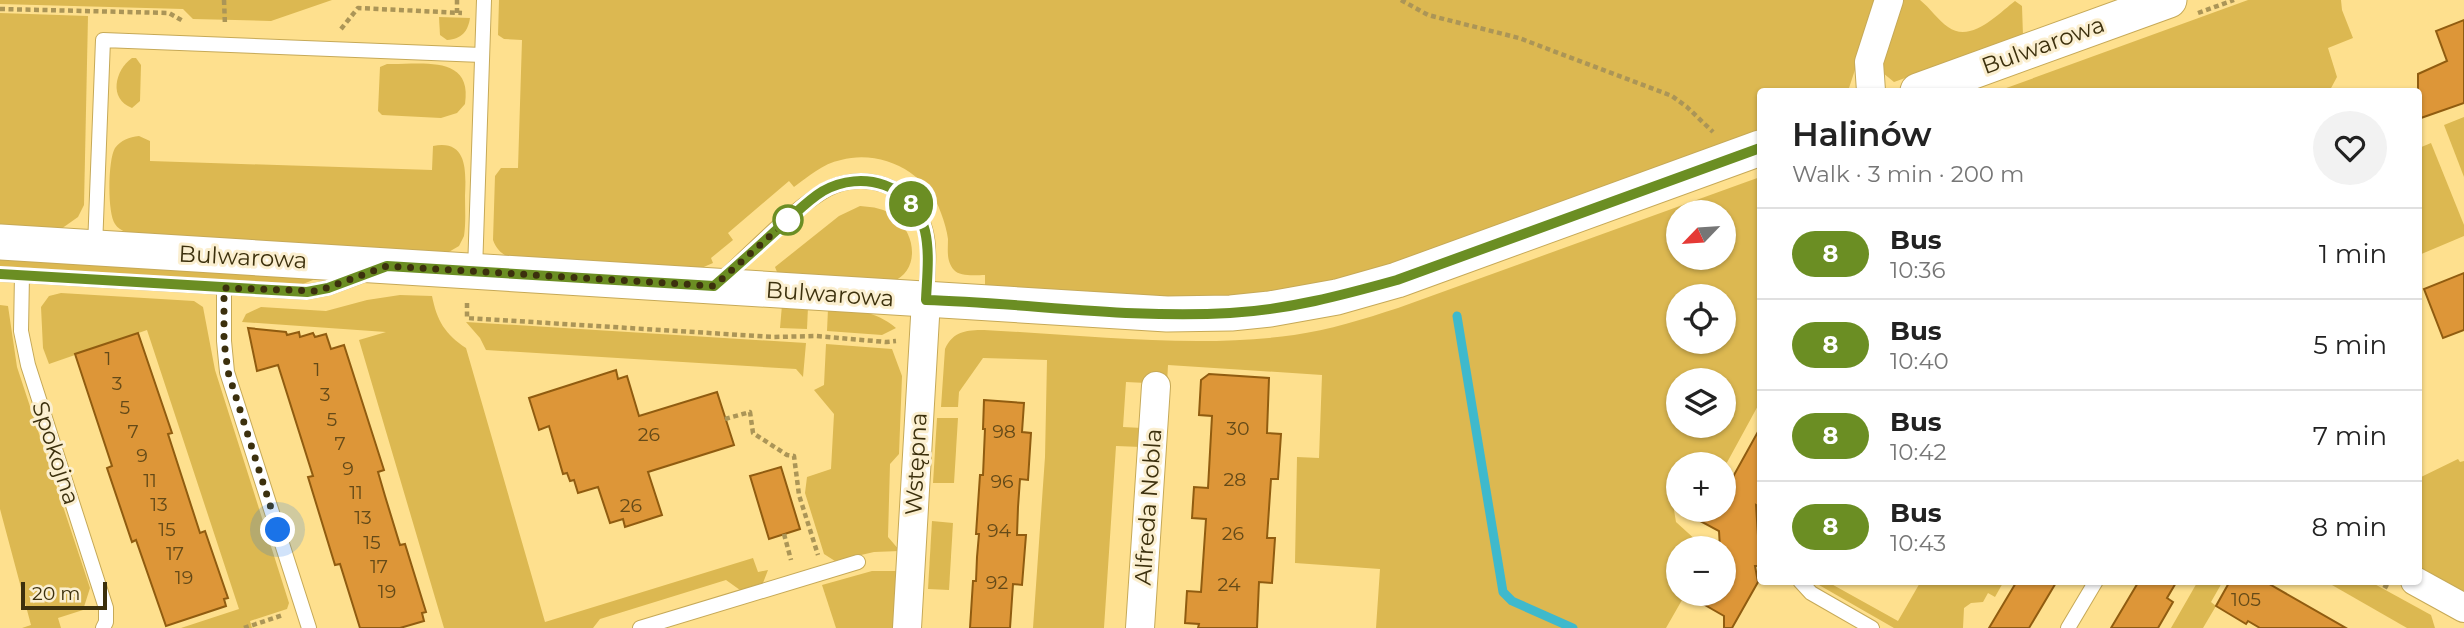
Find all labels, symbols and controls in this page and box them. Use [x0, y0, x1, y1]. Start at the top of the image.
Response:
street label: Bulwarowa [1978, 10, 2108, 80]
button: heart [2313, 111, 2387, 185]
text: Halinów [1792, 114, 1932, 154]
text: Walk · 3 min · 200 m [1792, 160, 2025, 188]
line badge: 8 [888, 181, 934, 227]
text: 8 [903, 189, 919, 218]
north arrow [1666, 200, 1736, 270]
map controls [1666, 200, 1736, 606]
unlabelled marker [773, 205, 803, 235]
text: Bus [1890, 224, 1942, 256]
text: 1 min [2319, 238, 2387, 270]
text: 8 [1823, 239, 1838, 268]
street label: Bulwarowa [178, 240, 308, 274]
text: 10:36 [1890, 256, 1945, 284]
street label: Bulwarowa [765, 276, 895, 312]
button: locate [1666, 284, 1736, 354]
text: Bus [1890, 315, 1942, 347]
text: 5 min [2313, 329, 2387, 361]
text: 8 [1823, 330, 1838, 359]
house number: 1 [105, 347, 111, 370]
text: 10:40 [1890, 347, 1949, 375]
house number: 1 [314, 358, 320, 381]
button: layers [1666, 368, 1736, 438]
house number: 3 [112, 372, 122, 395]
house number: 3 [320, 383, 330, 406]
house number: 5 [120, 396, 131, 419]
street label: Spokojna [26, 398, 86, 508]
text: Bus [1890, 406, 1942, 438]
house number: 5 [327, 408, 338, 431]
street label: Wstępna [899, 412, 933, 516]
house number: 30 [1226, 417, 1250, 440]
house number: 7 [127, 420, 139, 443]
house number: 98 [992, 420, 1016, 443]
text: 7 min [2313, 420, 2387, 452]
text: 8 [1823, 421, 1838, 450]
house number: 26 [638, 423, 660, 446]
street label: Alfreda Nobla [1129, 428, 1167, 586]
house number: 7 [334, 432, 346, 455]
text: 10:42 [1890, 438, 1947, 466]
house number: 9 [136, 444, 148, 467]
button: + [1666, 452, 1736, 522]
house number: 9 [342, 457, 354, 480]
house number: 28 [1224, 468, 1246, 491]
house number: 11 [143, 469, 157, 492]
house number: 96 [990, 470, 1014, 493]
house number: 11 [349, 481, 363, 504]
house number: 13 [150, 493, 168, 516]
house number: 26 [620, 494, 642, 517]
text: Bus [1890, 497, 1942, 529]
house number: 13 [354, 506, 372, 529]
text: 8 min [2311, 511, 2387, 543]
your location [260, 512, 295, 547]
text: 8 [1823, 512, 1838, 541]
house number: 15 [158, 518, 176, 541]
house number: 94 [987, 519, 1012, 542]
house number: 26 [1222, 522, 1244, 545]
text: 10:43 [1890, 529, 1946, 557]
house number: 15 [363, 531, 381, 554]
button: − [1666, 536, 1736, 606]
house number: 17 [166, 542, 184, 565]
house number: 17 [370, 555, 388, 578]
house number: 19 [175, 566, 193, 589]
house number: 92 [986, 571, 1008, 594]
house number: 24 [1218, 573, 1241, 596]
scale bar [21, 579, 107, 611]
house number: 19 [378, 580, 396, 603]
text: 20 m [32, 582, 80, 605]
house number: 105 [2231, 588, 2261, 611]

